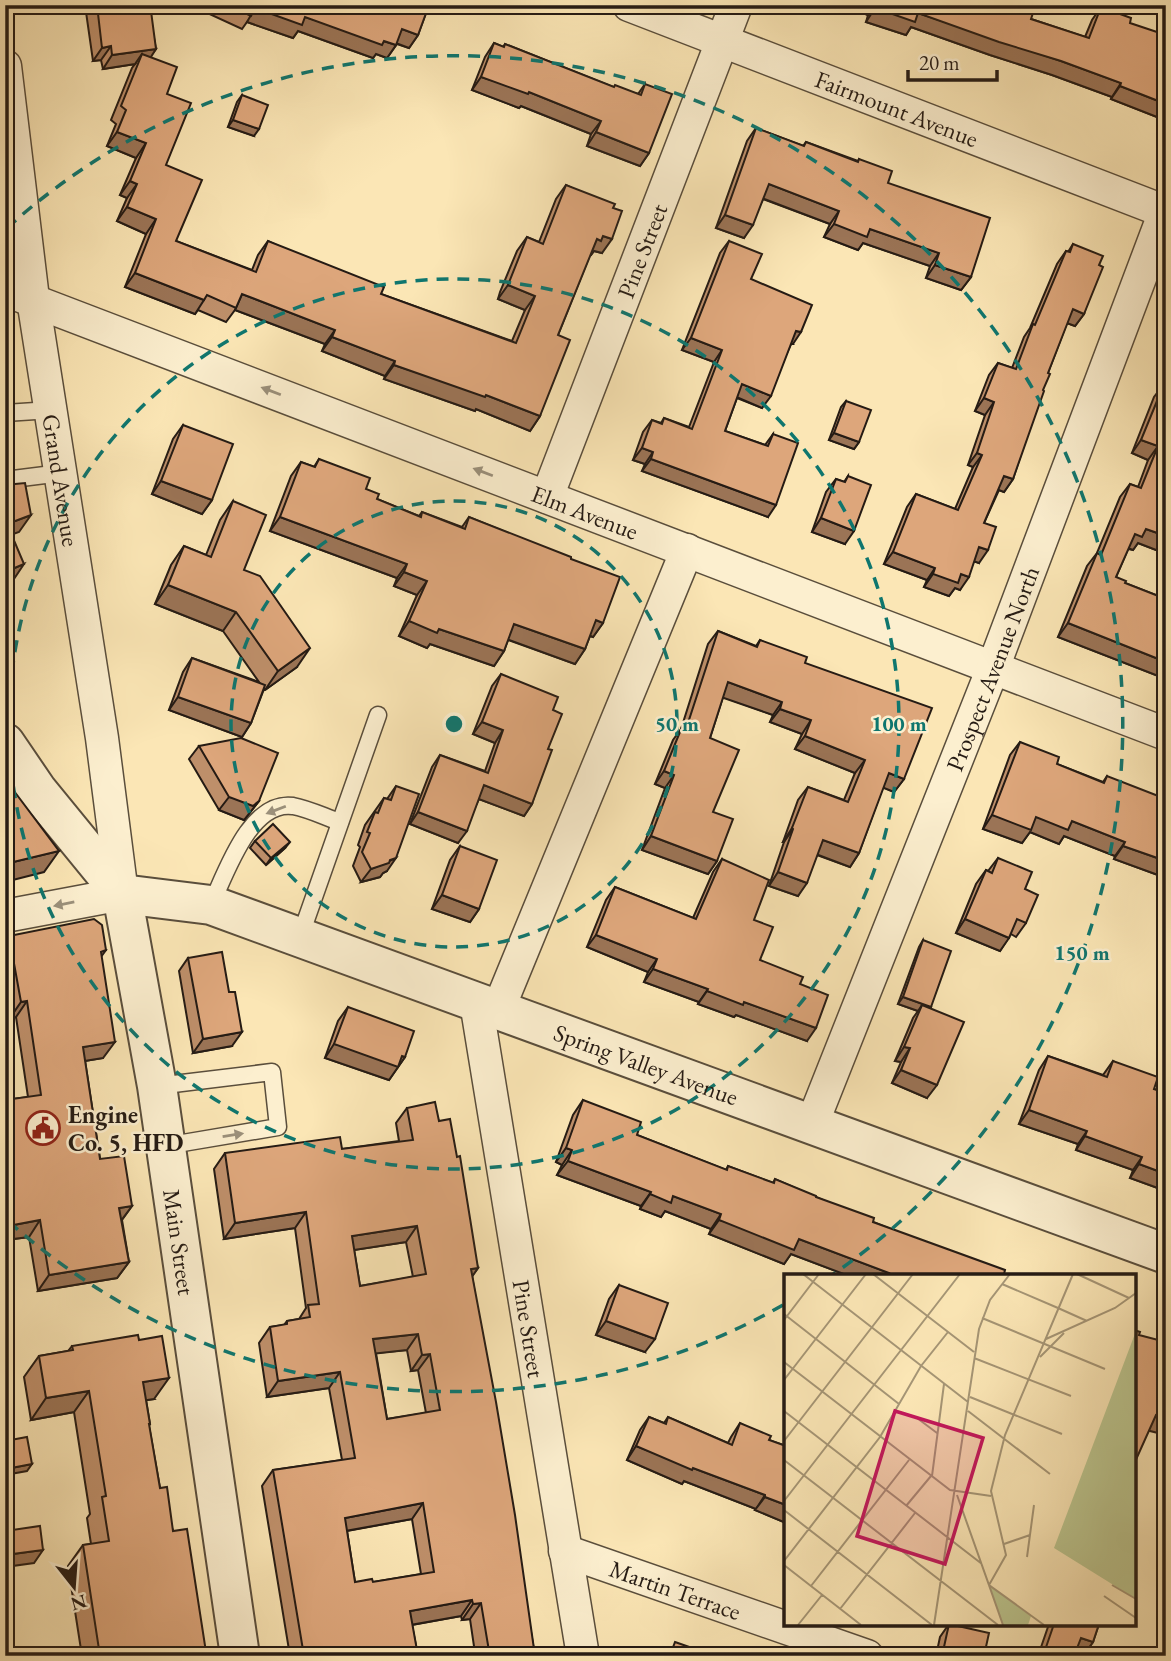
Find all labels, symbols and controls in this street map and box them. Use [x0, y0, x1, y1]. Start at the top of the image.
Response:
scale bar [908, 38, 998, 82]
text: 20 m [919, 49, 960, 76]
street label: Fairmount Avenue [811, 63, 983, 154]
street label: Pine Street [609, 198, 674, 302]
one-way arrow [260, 385, 281, 396]
street label: Grand Avenue [36, 412, 87, 549]
one-way arrow [472, 467, 493, 478]
street label: Elm Avenue [527, 477, 643, 546]
street label: Prospect Avenue North [938, 561, 1046, 775]
text: 50 m [655, 710, 699, 737]
text: 100 m [871, 710, 927, 737]
centre of rings [442, 712, 466, 736]
one-way arrow [265, 805, 286, 816]
one-way arrow [53, 899, 75, 910]
text: 150 m [1054, 939, 1110, 966]
street label: Spring Valley Avenue [550, 1016, 743, 1112]
place label: Engine Co. 5, HFD [68, 1099, 183, 1158]
public building icon: Engine Co. 5, HFD [24, 1109, 62, 1147]
one-way arrow [222, 1129, 244, 1140]
street label: Main Street [157, 1187, 203, 1298]
inset map [784, 1274, 1136, 1626]
street label: Pine Street [506, 1277, 553, 1380]
north arrow [38, 1552, 108, 1622]
street label: Martin Terrace [606, 1552, 745, 1627]
text: N [67, 1589, 90, 1617]

